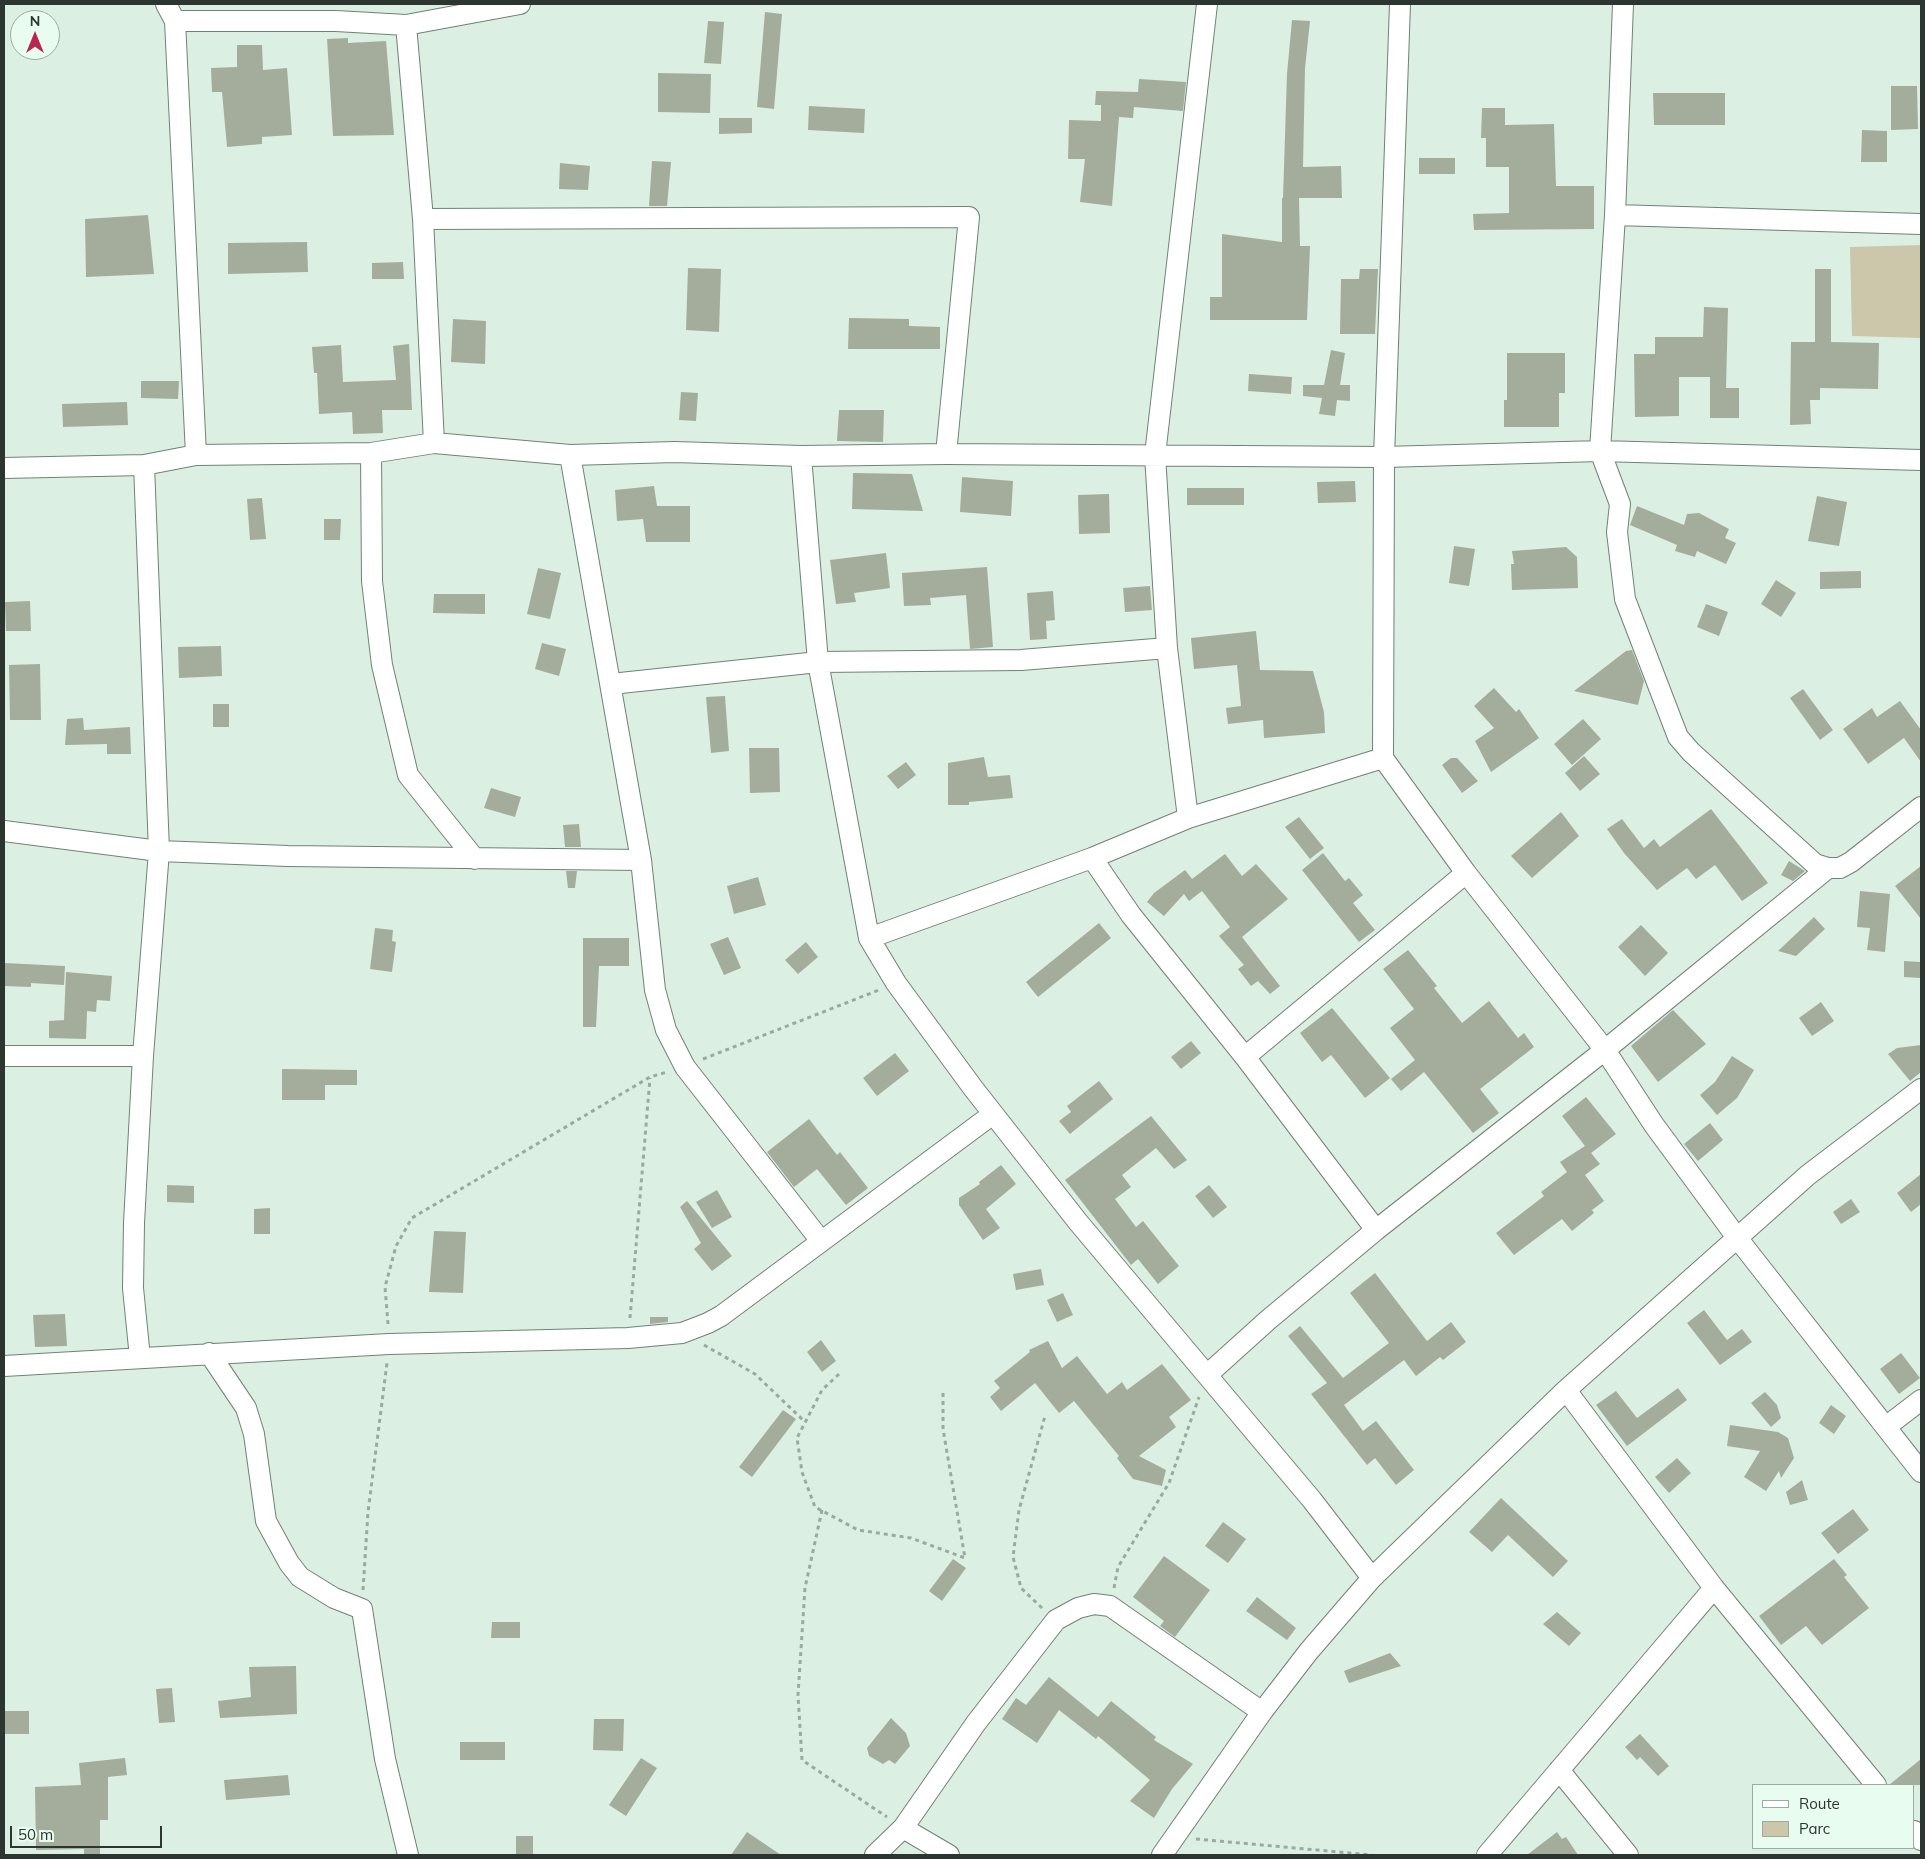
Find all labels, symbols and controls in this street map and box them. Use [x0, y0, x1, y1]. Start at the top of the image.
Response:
north arrow [10, 10, 60, 60]
text: N [30, 12, 40, 30]
legend [1752, 1784, 1915, 1849]
text: Route [1799, 1794, 1840, 1813]
scale bar [12, 1816, 165, 1848]
text: Parc [1799, 1819, 1830, 1838]
text: 50 m [18, 1825, 53, 1844]

